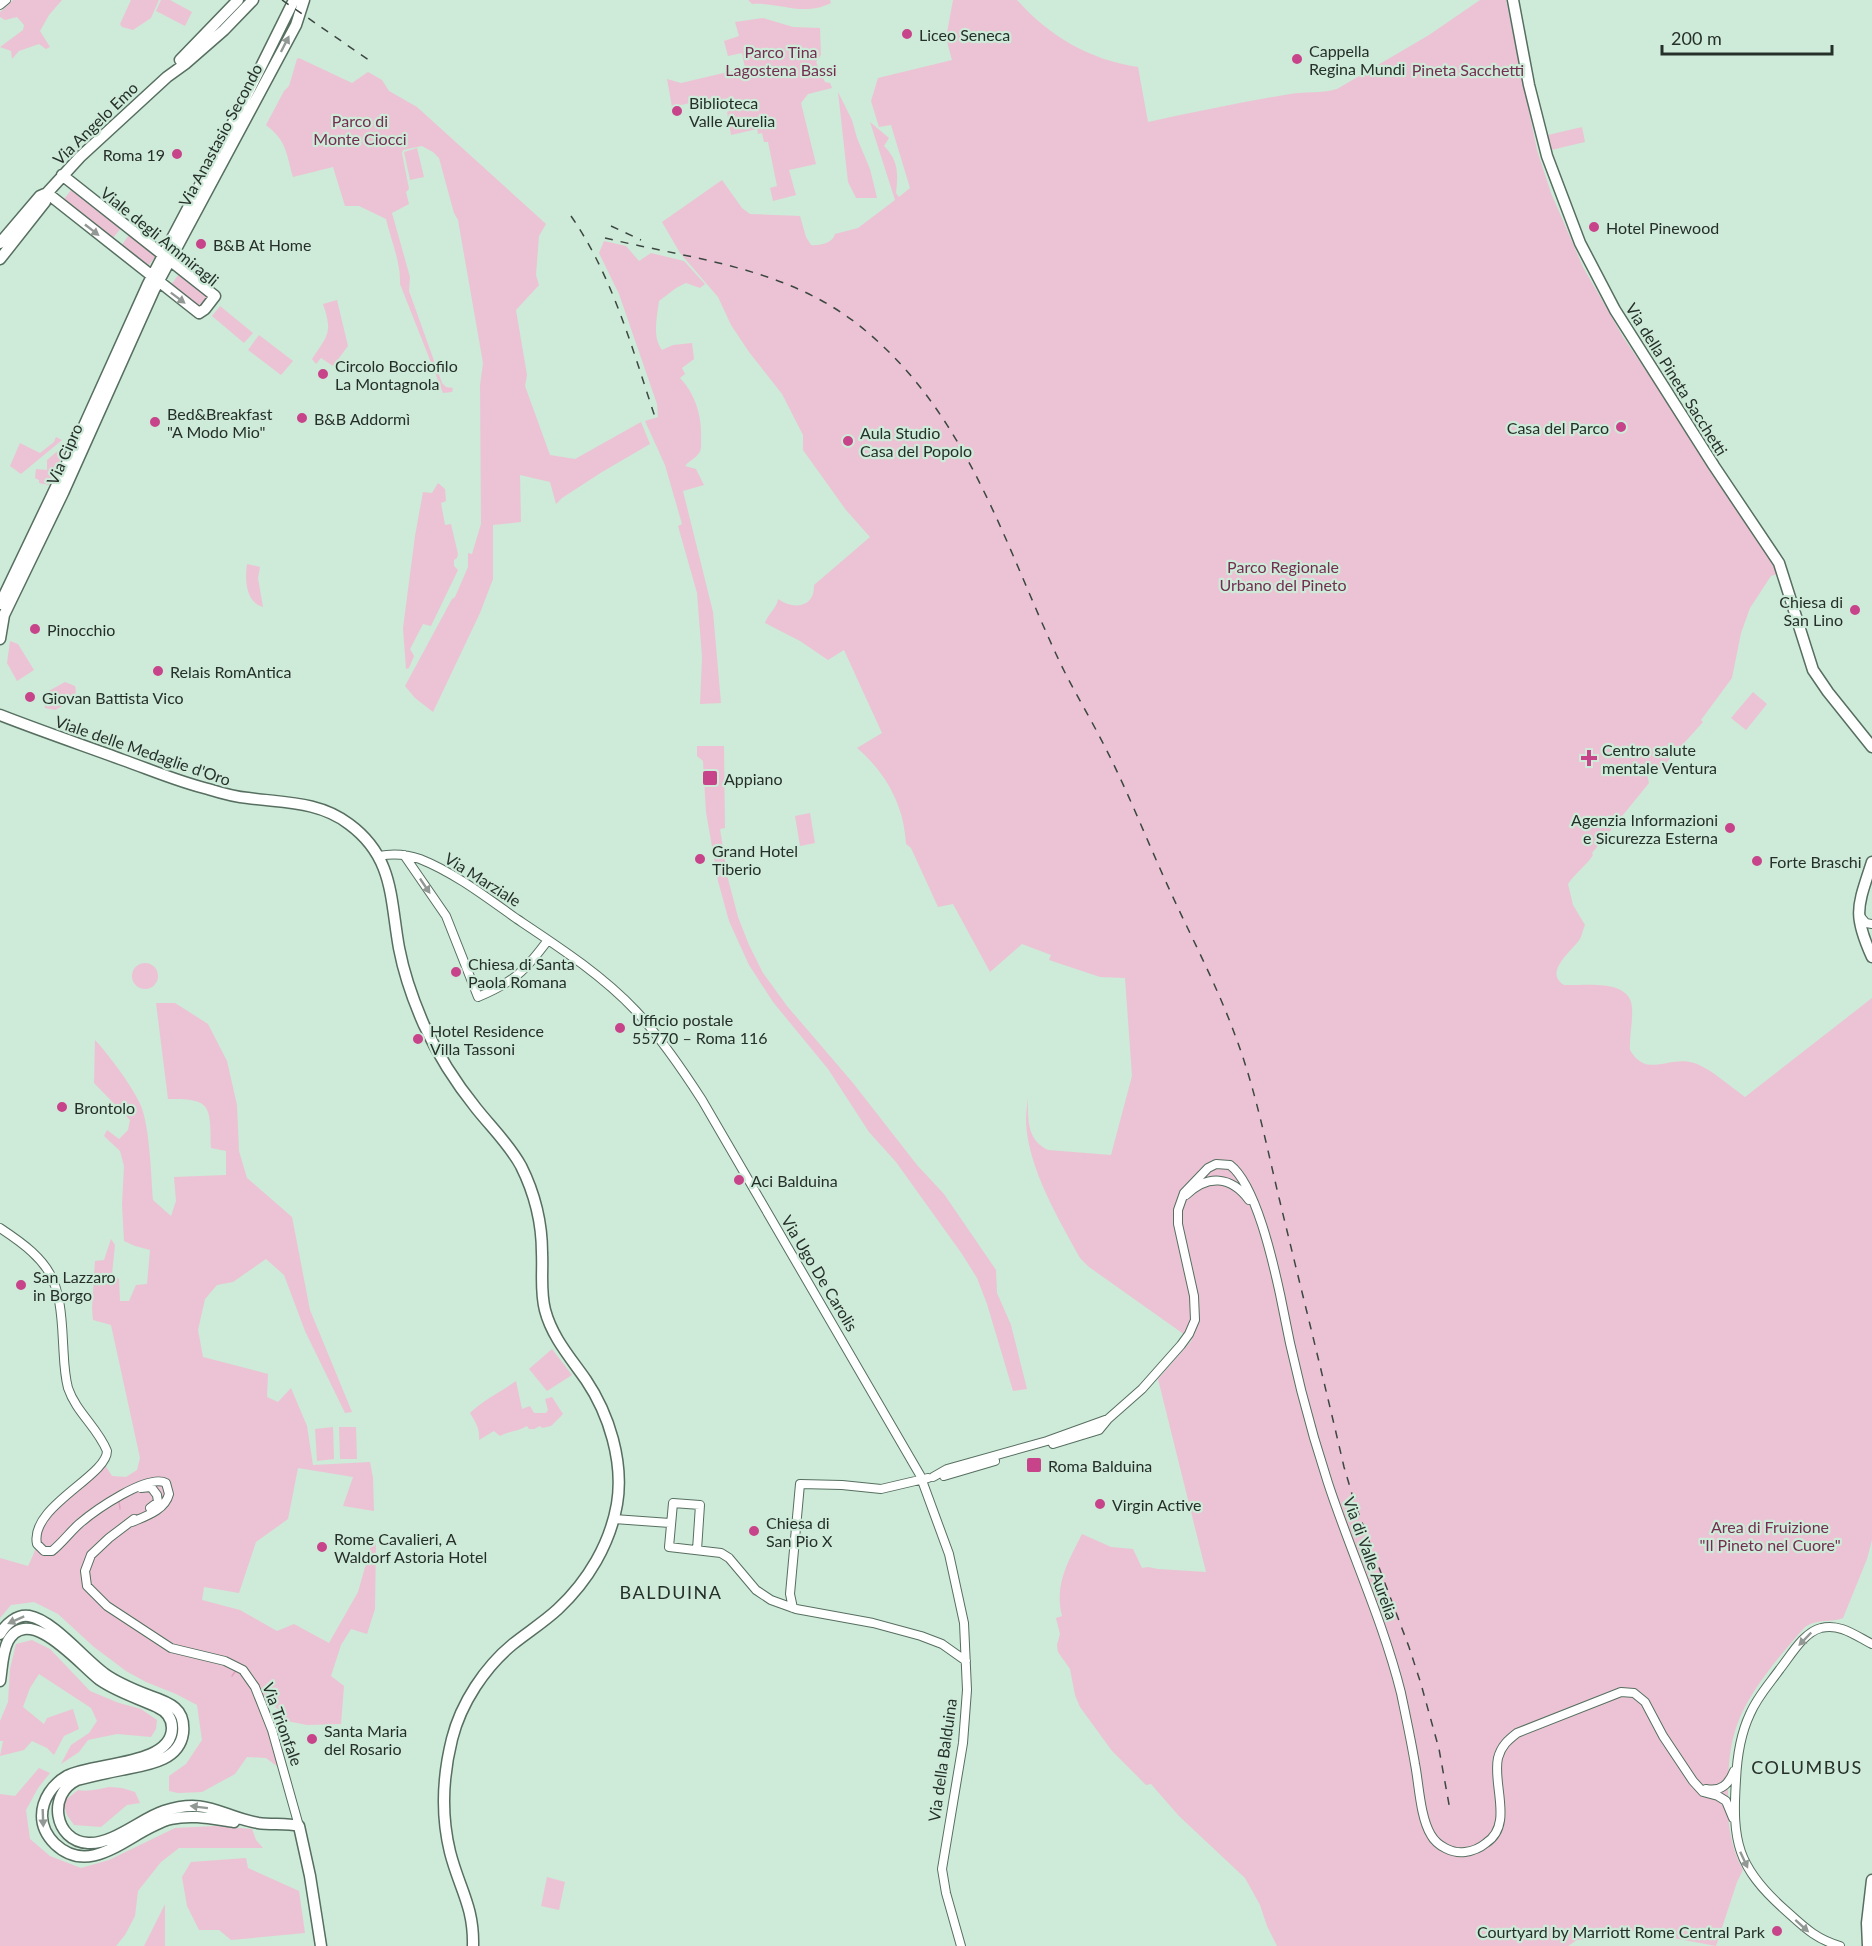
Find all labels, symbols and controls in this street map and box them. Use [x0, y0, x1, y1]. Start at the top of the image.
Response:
scale bar [1662, 18, 1832, 56]
place label: Liceo Seneca [919, 25, 1010, 44]
marker: Liceo Seneca [900, 27, 914, 41]
text: 200 m [1671, 27, 1722, 49]
one-way arrow [281, 36, 290, 53]
place label: Cappella Regina Mundi [1309, 41, 1405, 78]
park label: Parco Tina Lagostena Bassi [725, 42, 837, 79]
marker: Cappella Regina Mundi [1290, 52, 1304, 66]
street label: Via Anastasio Secondo [174, 60, 266, 210]
park label: Pineta Sacchetti [1412, 60, 1524, 79]
street label: Via Angelo Emo [49, 78, 141, 168]
place label: Biblioteca Valle Aurelia [689, 93, 775, 130]
marker: Biblioteca Valle Aurelia [670, 104, 684, 118]
park label: Parco di Monte Ciocci [313, 111, 407, 148]
place label: Roma 19 [103, 145, 165, 164]
marker: Roma 19 [170, 147, 184, 161]
street label: Viale degli Ammiragli [97, 183, 223, 289]
place label: Hotel Pinewood [1606, 218, 1719, 237]
marker: Hotel Pinewood [1587, 220, 1601, 234]
one-way arrow [84, 224, 100, 237]
place label: B&B At Home [213, 235, 311, 254]
marker: B&B At Home [194, 237, 208, 251]
one-way arrow [171, 291, 186, 303]
street label: Via della Pineta Sacchetti [1622, 299, 1732, 459]
place label: Circolo Bocciofilo La Montagnola [335, 356, 458, 393]
marker: Circolo Bocciofilo La Montagnola [316, 367, 330, 381]
place label: Bed&Breakfast "A Modo Mio" [167, 404, 273, 441]
place label: B&B Addormì [314, 409, 410, 428]
marker: B&B Addormì [295, 411, 309, 425]
marker: Bed&Breakfast "A Modo Mio" [148, 415, 162, 429]
place label: Casa del Parco [1507, 418, 1609, 437]
marker: Casa del Parco [1614, 420, 1628, 434]
street label: Via Cipro [42, 421, 86, 487]
place label: Aula Studio Casa del Popolo [860, 423, 972, 460]
marker: Aula Studio Casa del Popolo [841, 434, 855, 448]
park label: Parco Regionale Urbano del Pineto [1219, 557, 1347, 594]
place label: Chiesa di San Lino [1779, 592, 1843, 629]
marker: Chiesa di San Lino [1848, 603, 1862, 617]
place label: Pinocchio [47, 620, 115, 639]
marker: Pinocchio [28, 622, 42, 636]
place label: Relais RomAntica [170, 662, 291, 681]
marker: Relais RomAntica [151, 664, 165, 678]
place label: Giovan Battista Vico [42, 688, 184, 707]
marker: Giovan Battista Vico [23, 690, 37, 704]
street label: Viale delle Medaglie d'Oro [53, 711, 233, 789]
place label: Centro salute mentale Ventura [1602, 740, 1717, 777]
marker: Centro salute mentale Ventura [1580, 749, 1598, 767]
marker: Appiano [701, 769, 719, 787]
place label: Appiano [724, 769, 783, 788]
place label: Agenzia Informazioni e Sicurezza Esterna [1571, 810, 1718, 847]
marker: Agenzia Informazioni e Sicurezza Esterna [1723, 821, 1737, 835]
place label: Grand Hotel Tiberio [712, 841, 798, 878]
street label: Via Marziale [441, 848, 525, 910]
marker: Grand Hotel Tiberio [693, 852, 707, 866]
place label: Forte Braschi [1769, 852, 1862, 871]
marker: Forte Braschi [1750, 854, 1764, 868]
one-way arrow [419, 877, 431, 893]
place label: Chiesa di Santa Paola Romana [468, 954, 575, 991]
marker: Chiesa di Santa Paola Romana [449, 965, 463, 979]
place label: Ufficio postale 55770 – Roma 116 [632, 1010, 768, 1047]
place label: Hotel Residence Villa Tassoni [430, 1021, 544, 1058]
marker: Ufficio postale 55770 – Roma 116 [613, 1021, 627, 1035]
marker: Hotel Residence Villa Tassoni [411, 1032, 425, 1046]
place label: Brontolo [74, 1098, 135, 1117]
marker: Brontolo [55, 1100, 69, 1114]
place label: Aci Balduina [751, 1171, 838, 1190]
marker: Aci Balduina [732, 1173, 746, 1187]
street label: Via Ugo De Carolis [778, 1212, 862, 1334]
place label: San Lazzaro in Borgo [33, 1267, 116, 1304]
marker: San Lazzaro in Borgo [14, 1278, 28, 1292]
marker: Roma Balduina [1025, 1456, 1043, 1474]
place label: Roma Balduina [1048, 1456, 1152, 1475]
street label: Via di Valle Aurelia [1340, 1494, 1402, 1622]
place label: Virgin Active [1112, 1495, 1202, 1514]
marker: Virgin Active [1093, 1497, 1107, 1511]
place label: Chiesa di San Pio X [766, 1513, 833, 1550]
park label: Area di Fruizione "Il Pineto nel Cuore" [1699, 1517, 1841, 1554]
marker: Chiesa di San Pio X [747, 1524, 761, 1538]
place label: Rome Cavalieri, A Waldorf Astoria Hotel [334, 1529, 487, 1566]
marker: Rome Cavalieri, A Waldorf Astoria Hotel [315, 1540, 329, 1554]
district label: BALDUINA [620, 1581, 722, 1603]
one-way arrow [7, 1615, 25, 1625]
one-way arrow [1799, 1631, 1813, 1645]
street label: Via Trionfale [259, 1680, 307, 1768]
street label: Via della Balduina [924, 1697, 960, 1823]
place label: Santa Maria del Rosario [324, 1721, 407, 1758]
marker: Santa Maria del Rosario [305, 1732, 319, 1746]
district label: COLUMBUS [1751, 1756, 1863, 1778]
one-way arrow [189, 1802, 208, 1811]
one-way arrow [39, 1808, 48, 1827]
one-way arrow [1740, 1851, 1750, 1869]
one-way arrow [1794, 1919, 1809, 1932]
place label: Courtyard by Marriott Rome Central Park [1477, 1922, 1766, 1941]
marker: Courtyard by Marriott Rome Central Park [1770, 1924, 1784, 1938]

